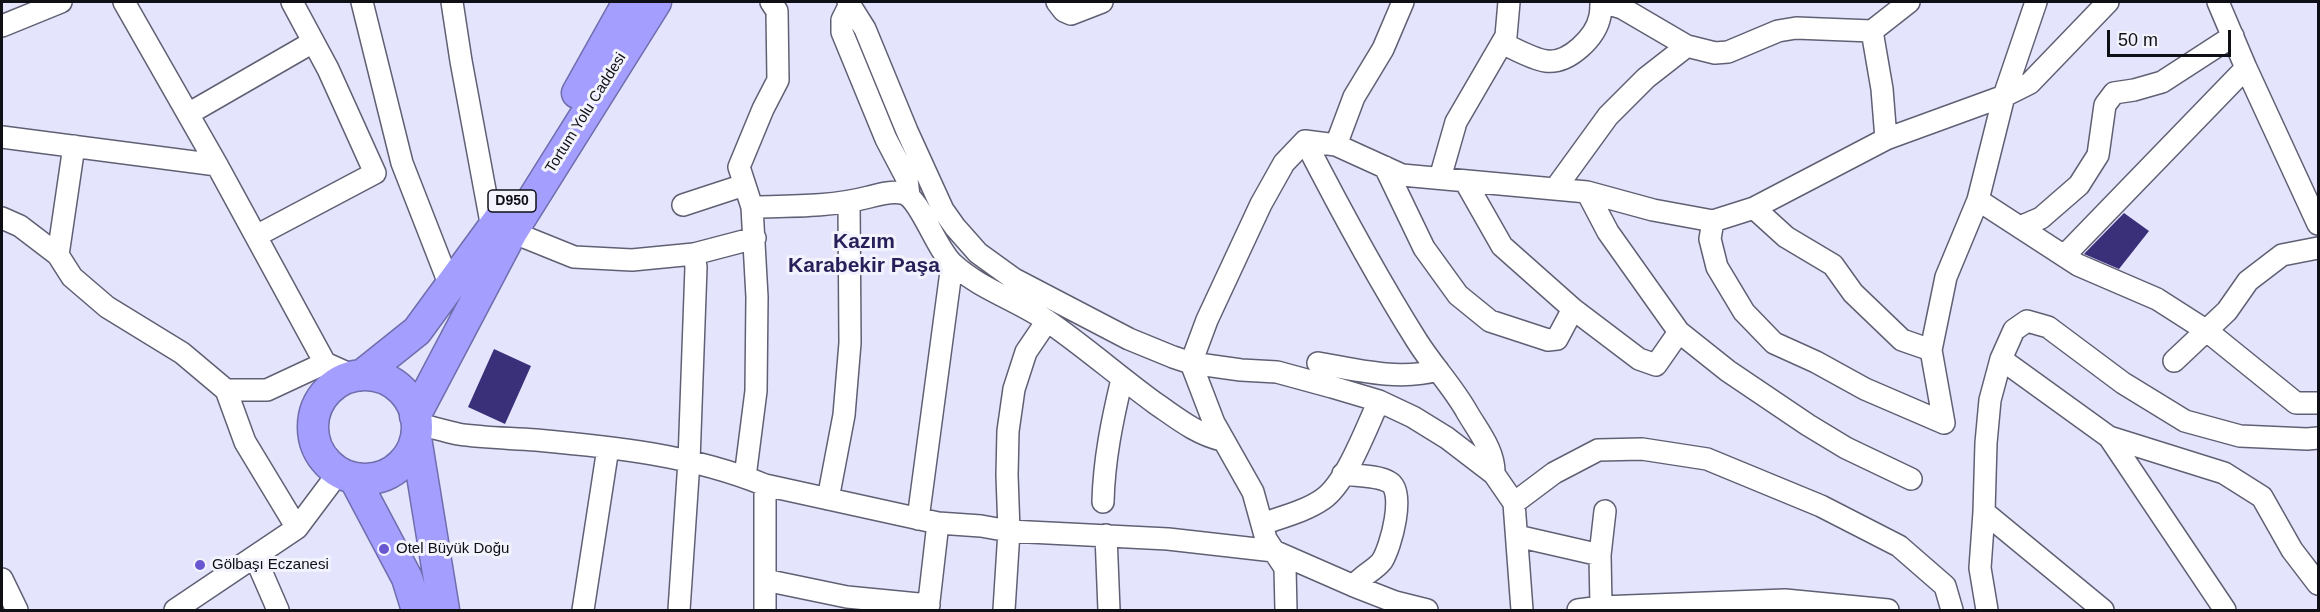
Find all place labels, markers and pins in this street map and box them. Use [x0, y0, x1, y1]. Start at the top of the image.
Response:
place label: Otel Büyük Doğu [396, 540, 509, 558]
marker: Otel Büyük Doğu [377, 542, 391, 556]
place label: Gölbaşı Eczanesi [212, 556, 329, 574]
marker: Gölbaşı Eczanesi [193, 558, 207, 572]

